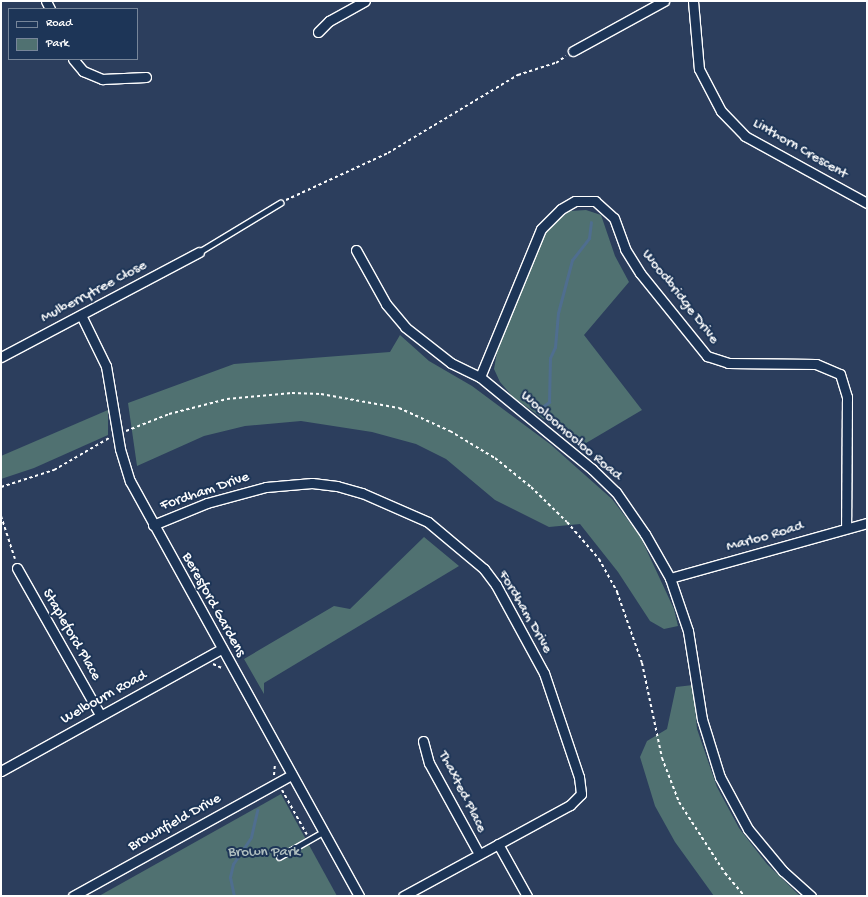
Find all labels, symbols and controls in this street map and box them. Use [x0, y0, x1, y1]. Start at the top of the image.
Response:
legend [8, 8, 138, 60]
text: Road [46, 17, 72, 31]
text: Park [46, 37, 69, 51]
street label: Linthorn Crescent [749, 115, 851, 183]
street label: Woodbridge Drive [638, 246, 722, 348]
street label: Mulberrytree Close [38, 257, 150, 327]
street label: Wooloomooloo Road [517, 387, 625, 485]
street label: Fordham Drive [158, 468, 252, 516]
street label: Marloo Road [724, 517, 806, 557]
street label: Beresford Gardens [177, 550, 249, 660]
street label: Fordham Drive [494, 567, 556, 657]
street label: Stapleford Place [38, 586, 104, 684]
street label: Welbourn Road [58, 667, 150, 729]
street label: Thaxted Place [434, 748, 490, 836]
street label: Brownfield Drive [125, 790, 225, 856]
park label: Brown Park [228, 844, 300, 862]

